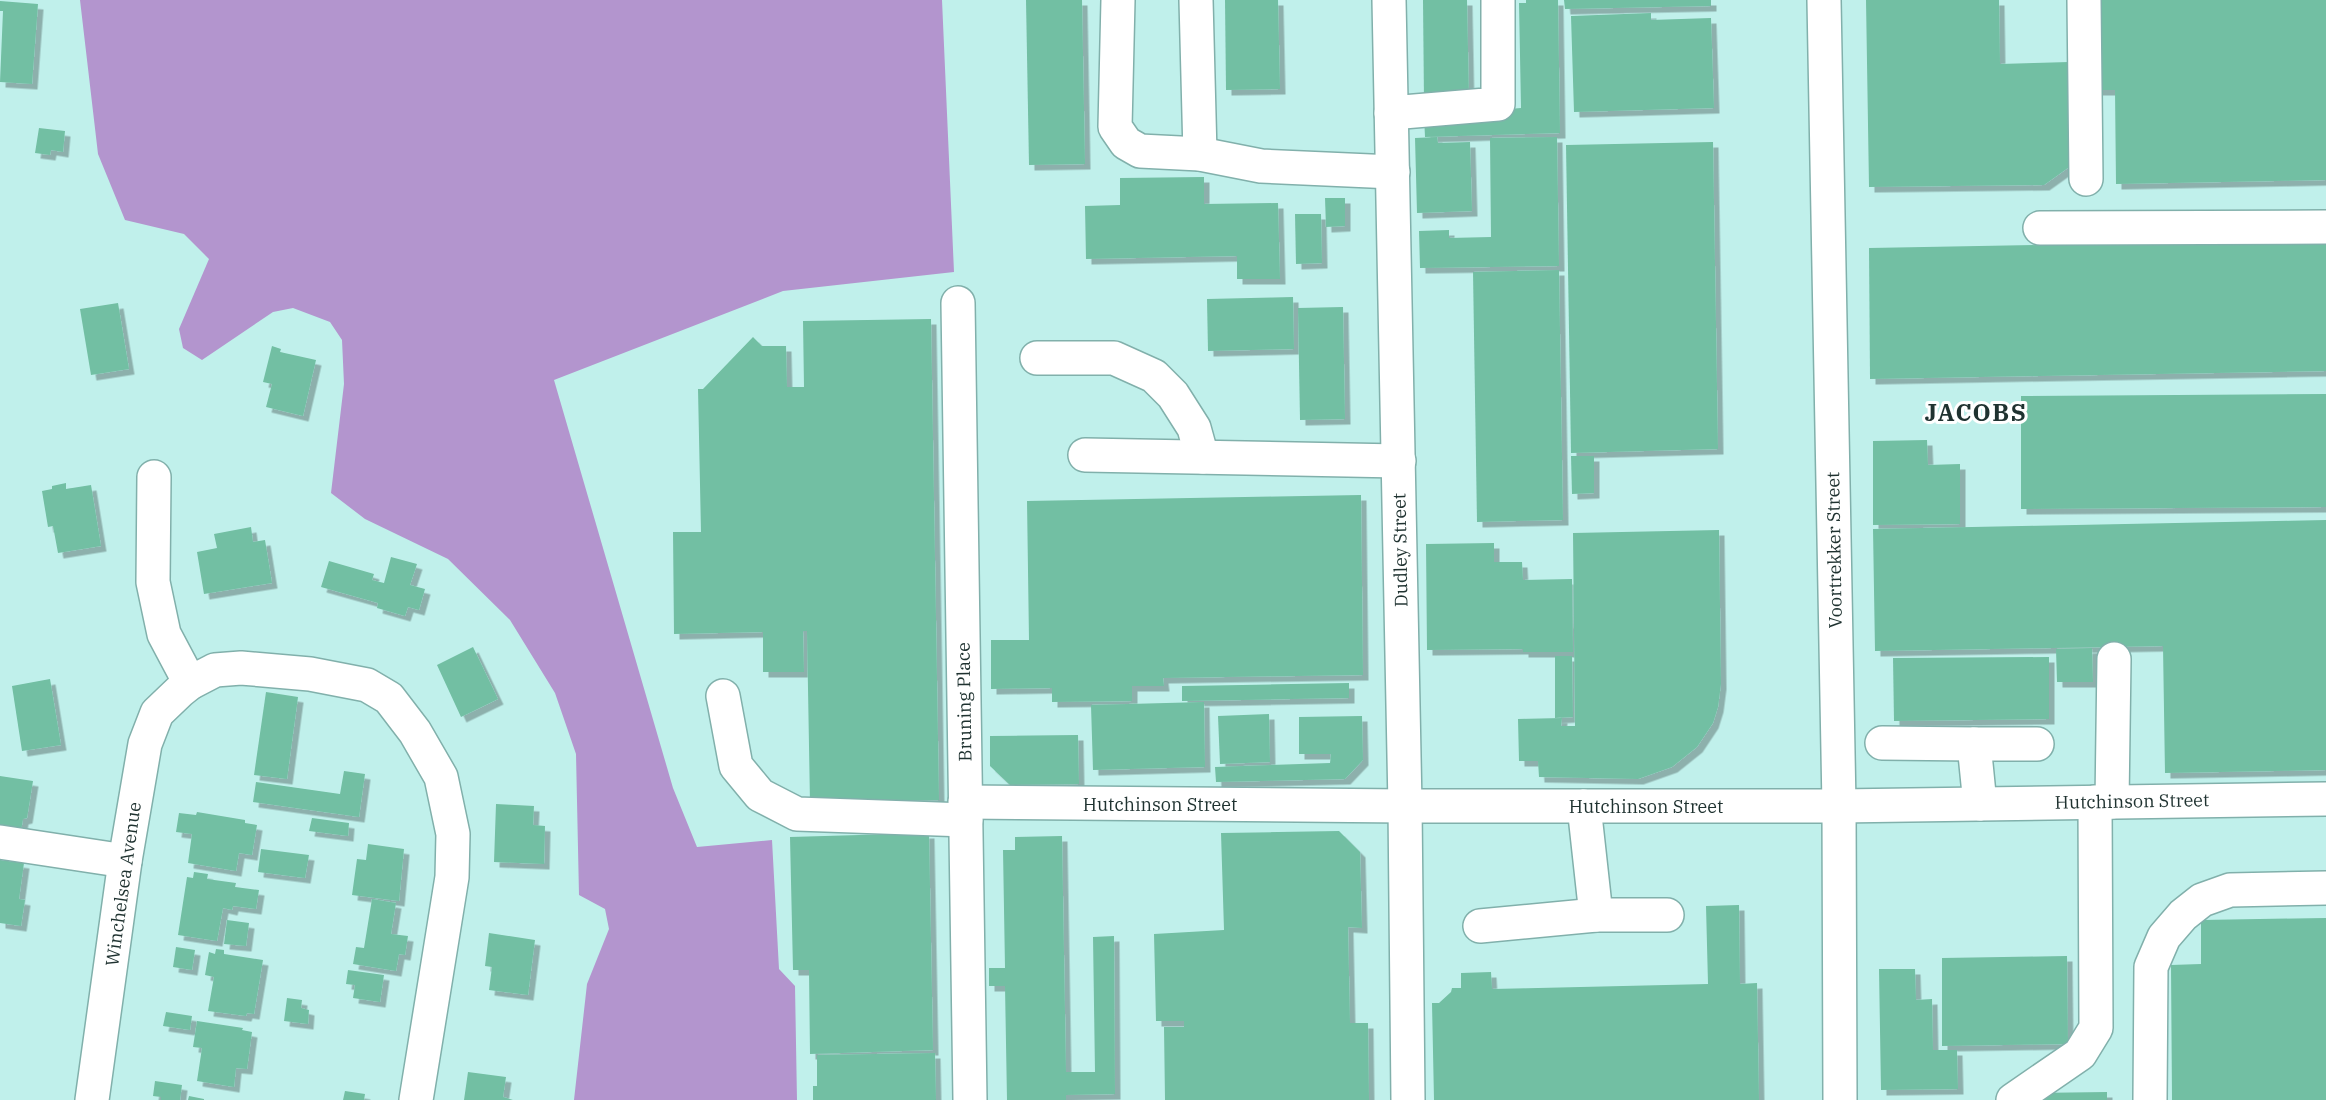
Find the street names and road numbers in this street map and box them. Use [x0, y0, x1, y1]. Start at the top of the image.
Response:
street label: Voortrekker Street [1821, 471, 1847, 629]
street label: Dudley Street [1388, 493, 1412, 607]
street label: Bruning Place [951, 642, 977, 762]
street label: Hutchinson Street [2055, 788, 2209, 814]
street label: Hutchinson Street [1083, 793, 1237, 816]
street label: Hutchinson Street [1569, 795, 1723, 818]
street label: Winchelsea Avenue [100, 800, 146, 968]

